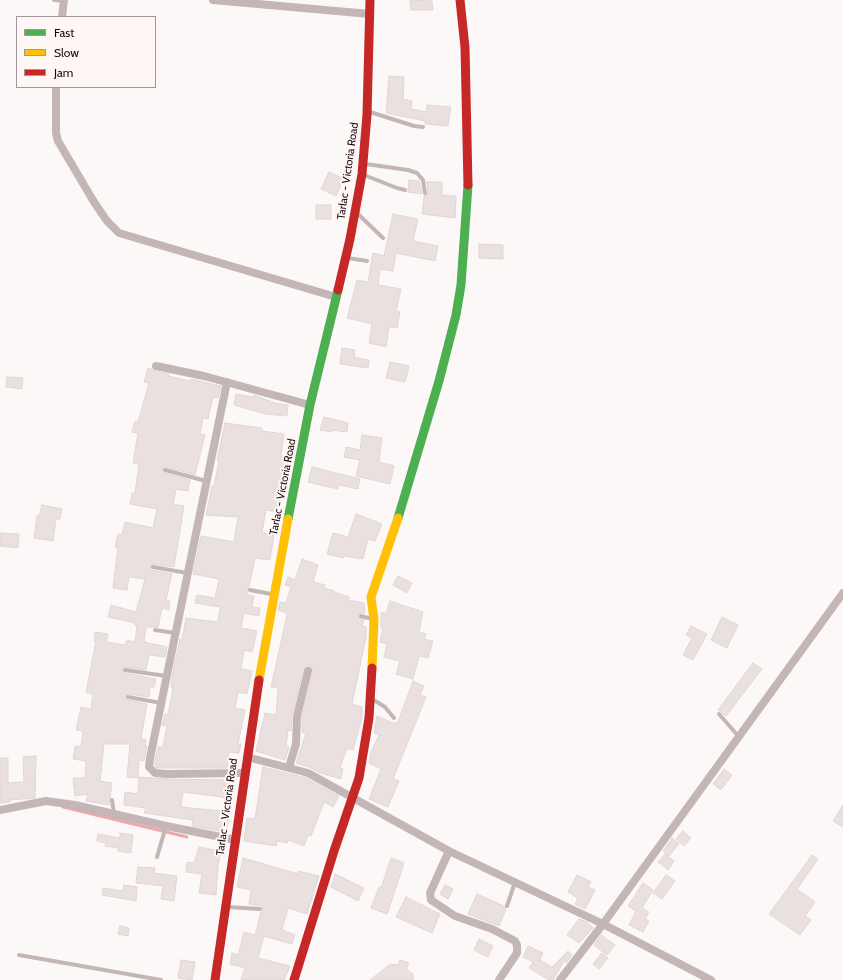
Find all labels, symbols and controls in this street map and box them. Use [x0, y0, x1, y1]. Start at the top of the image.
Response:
legend [16, 16, 156, 88]
text: Fast [54, 25, 74, 40]
text: Slow [54, 45, 79, 60]
text: Jam [54, 65, 73, 80]
street label: Tarlac - Victoria Road [335, 122, 361, 220]
street label: Tarlac - Victoria Road [267, 438, 299, 536]
street label: Tarlac - Victoria Road [214, 758, 240, 856]

